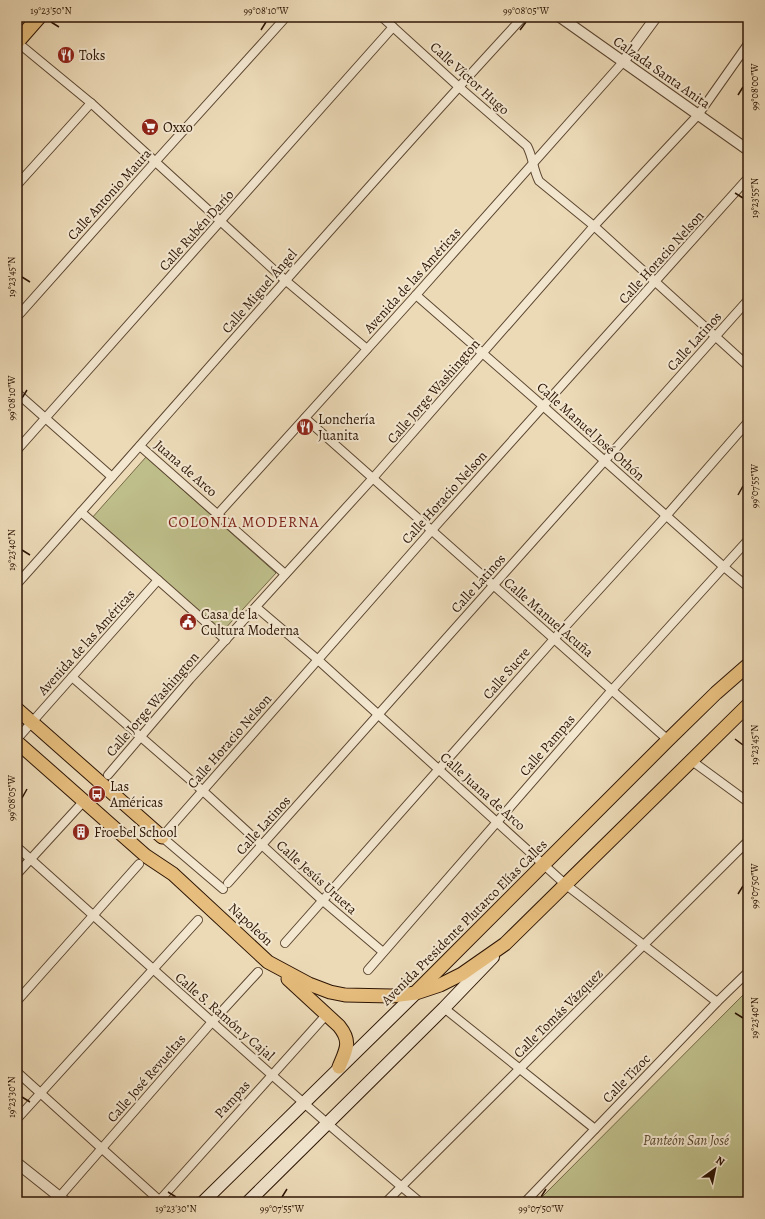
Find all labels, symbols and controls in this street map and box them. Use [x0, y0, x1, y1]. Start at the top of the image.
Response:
text: 19°23'50"N [30, 4, 72, 17]
text: 99°08'10"W [243, 4, 289, 17]
text: 99°08'05"W [503, 4, 550, 17]
street label: Calzada Santa Anita [609, 32, 714, 113]
street label: Calle Víctor Hugo [426, 38, 514, 119]
restaurant icon: Toks [56, 45, 76, 65]
place label: Toks [79, 46, 105, 65]
text: 99°08'00"W [748, 63, 761, 111]
supermarket icon: Oxxo [140, 117, 160, 137]
place label: Oxxo [163, 118, 193, 137]
street label: Calle Antonio Maura [63, 144, 156, 244]
text: 19°23'55"N [748, 178, 761, 218]
street label: Calle Rubén Darío [155, 186, 238, 275]
street label: Calle Horacio Nelson [614, 206, 709, 308]
street label: Avenida de las Américas [359, 223, 465, 338]
street label: Calle Miguel Ángel [217, 245, 302, 338]
text: 19°23'45"N [5, 257, 18, 297]
street label: Calle Latinos [663, 308, 726, 375]
street label: Calle Jorge Washington [383, 335, 484, 448]
text: 99°08'10"W [5, 375, 18, 421]
street label: Calle Manuel José Othón [533, 378, 649, 485]
place label: Lonchería Juanita [318, 410, 376, 445]
restaurant icon: Lonchería Juanita [295, 417, 315, 437]
street label: Juana de Arco [150, 436, 221, 501]
street label: Calle Horacio Nelson [397, 446, 492, 548]
text: 99°07'55"W [748, 463, 761, 508]
district label: COLONIA MODERNA [168, 512, 320, 532]
text: 19°23'40"N [5, 529, 18, 571]
street label: Calle Latinos [447, 550, 510, 617]
street label: Calle Manuel Acuña [500, 573, 598, 662]
street label: Avenida de las Américas [33, 585, 139, 700]
place label: Casa de la Cultura Moderna [201, 605, 300, 640]
public building icon: Casa de la Cultura Moderna [178, 612, 198, 632]
street label: Calle Sucre [478, 643, 534, 704]
street label: Calle Jorge Washington [102, 648, 203, 761]
street label: Calle Horacio Nelson [183, 690, 276, 793]
street label: Calle Pampas [515, 710, 580, 780]
text: 19°23'45"N [748, 725, 761, 765]
street label: Calle Juana de Arco [436, 748, 529, 835]
text: 99°08'05"W [5, 774, 18, 821]
place label: Las Américas [109, 777, 163, 812]
bus stop icon: Las Américas [87, 784, 107, 804]
street label: Calle Latinos [232, 792, 295, 859]
building icon: Froebel School [71, 822, 91, 842]
place label: Froebel School [94, 823, 177, 842]
street label: Avenida Presidente Plutarco Elías Calles [376, 835, 552, 1010]
street label: Calle Jesús Urueta [272, 836, 362, 919]
text: 99°07'50"W [748, 863, 761, 909]
street label: Napoleón [224, 899, 277, 950]
street label: Calle Tomás Vázquez [509, 964, 607, 1062]
street label: Calle S. Ramón y Cajal [171, 968, 279, 1065]
text: 19°23'40"N [748, 997, 761, 1039]
street label: Calle José Revueltas [103, 1030, 190, 1127]
street label: Calle Tizoc [598, 1050, 655, 1107]
text: 19°23'30"N [5, 1076, 18, 1118]
street label: Pampas [210, 1076, 255, 1122]
park label: Panteón San José [643, 1131, 729, 1150]
north arrow [695, 1149, 735, 1189]
text: N [713, 1153, 728, 1170]
text: 19°23'30"N [155, 1202, 197, 1215]
text: 99°07'55"W [260, 1202, 305, 1215]
text: 99°07'50"W [518, 1202, 564, 1215]

